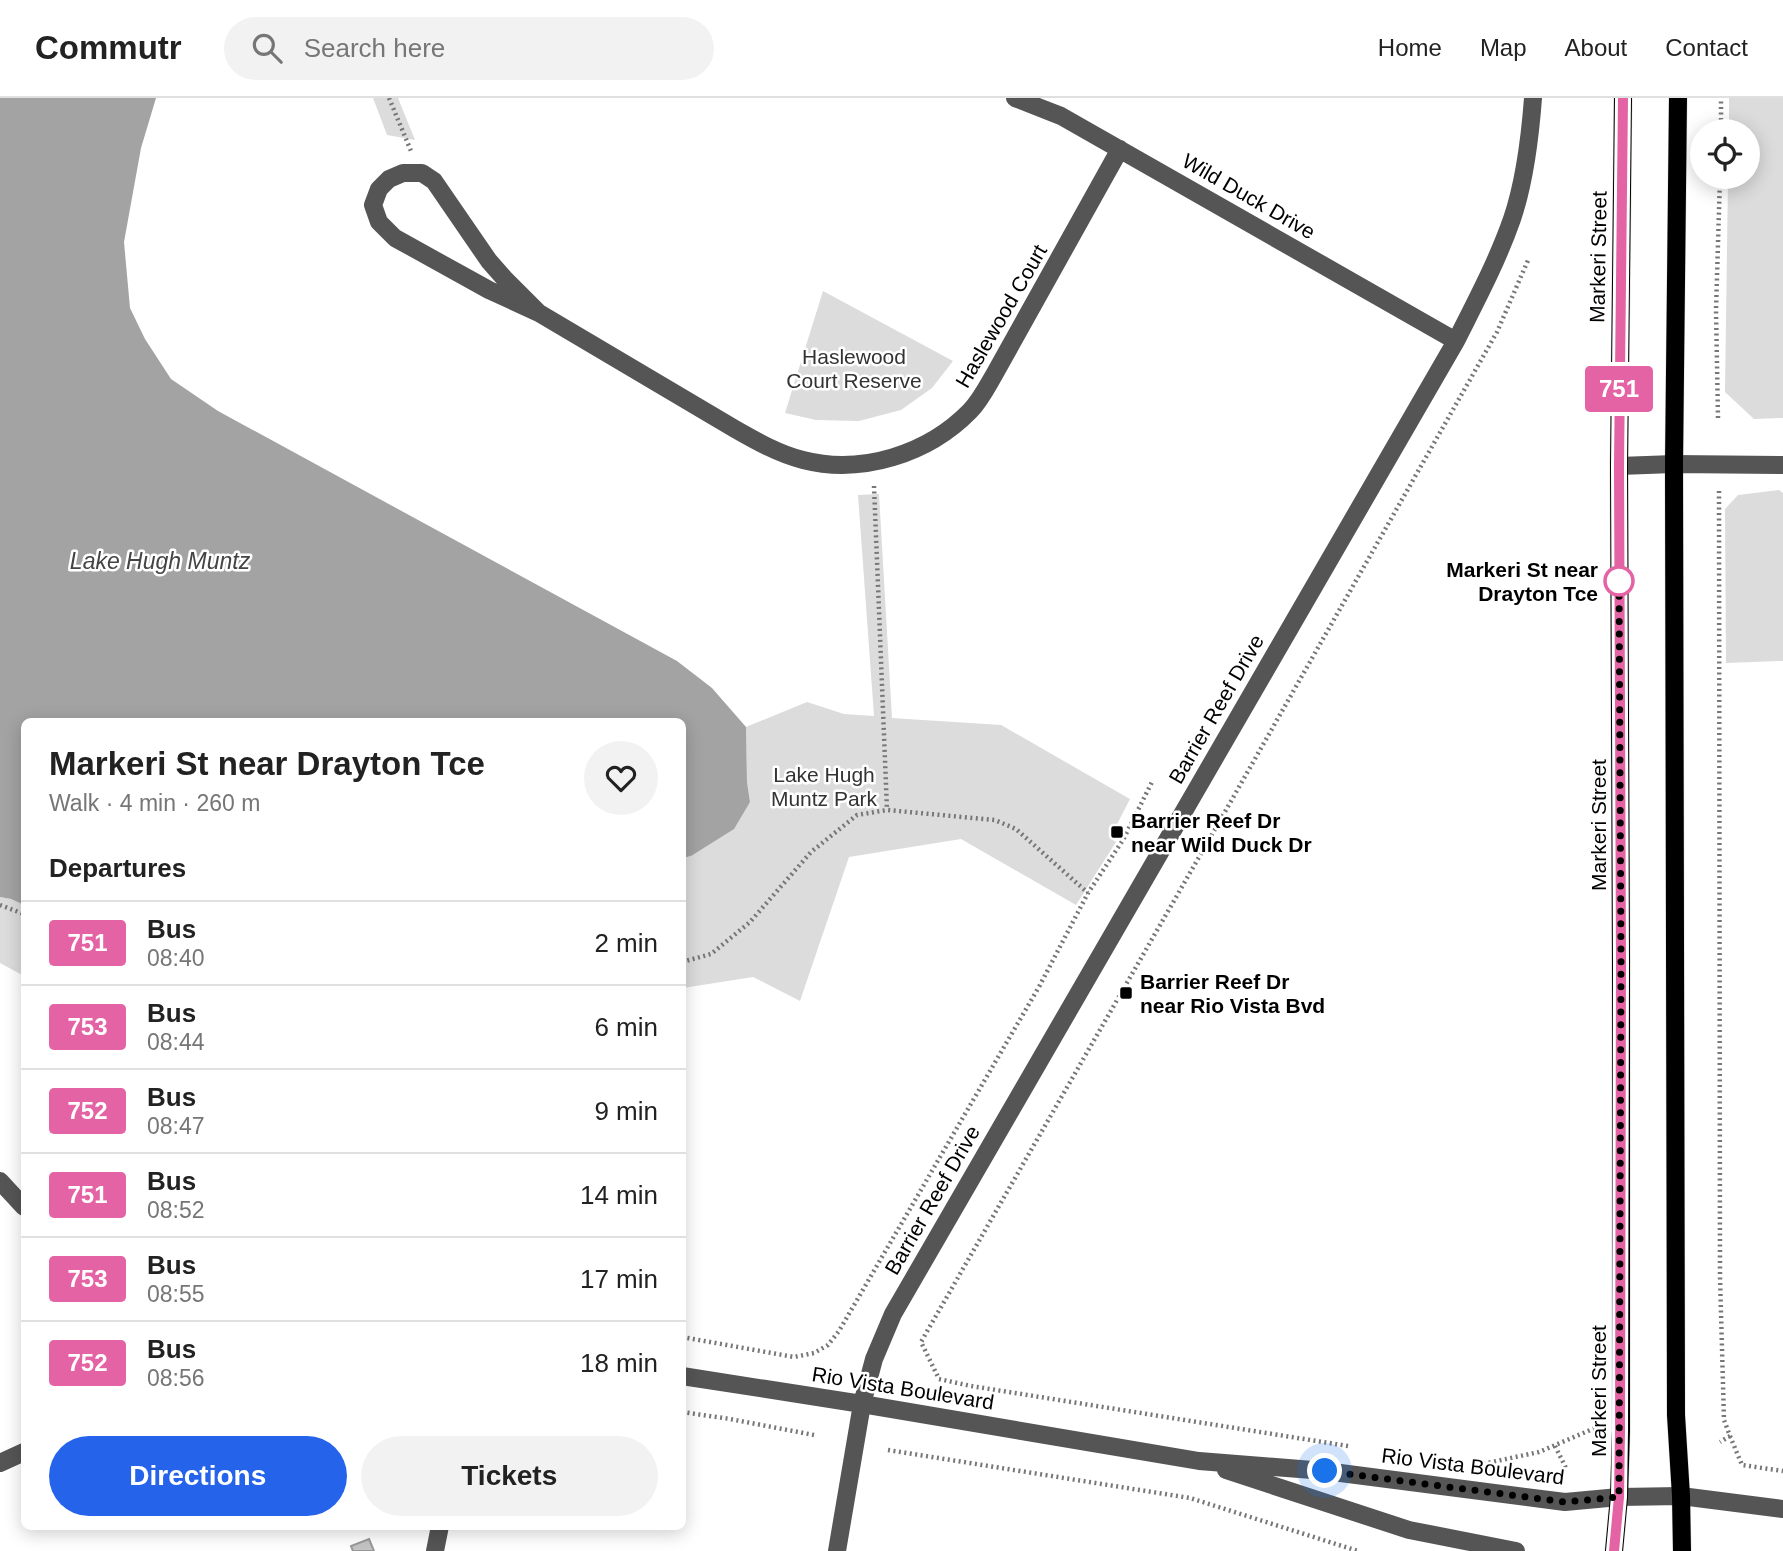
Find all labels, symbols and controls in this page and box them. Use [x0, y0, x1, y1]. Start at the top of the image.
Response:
search box [224, 17, 714, 80]
text: Commutr [35, 29, 182, 66]
icon: search [248, 29, 286, 67]
text: Search here [304, 33, 445, 63]
text: Home [1378, 34, 1442, 61]
text: Map [1480, 34, 1527, 61]
text: About [1565, 34, 1627, 61]
text: Contact [1665, 34, 1748, 61]
map controls [1690, 119, 1760, 189]
button: locate [1690, 119, 1760, 189]
street label: Wild Duck Drive [1179, 149, 1319, 243]
street label: Markeri Street [1585, 191, 1611, 323]
street label: Haslewood Court [951, 240, 1051, 392]
park label: Haslewood Court Reserve [786, 345, 922, 392]
line badge: 751 [1579, 366, 1659, 412]
text: 751 [1599, 375, 1639, 402]
water label: Lake Hugh Muntz [70, 548, 251, 574]
place label: Markeri St near Drayton Tce [1446, 558, 1598, 605]
marker: Markeri St near Drayton Tce [1604, 566, 1634, 596]
street label: Barrier Reef Drive [1164, 630, 1268, 788]
button: heart [584, 741, 658, 815]
text: Markeri St near Drayton Tce [49, 745, 485, 782]
street label: Markeri Street [1587, 759, 1610, 891]
park label: Lake Hugh Muntz Park [771, 763, 878, 810]
text: Walk · 4 min · 260 m [49, 790, 260, 816]
place label: Barrier Reef Dr near Wild Duck Dr [1131, 809, 1312, 856]
marker: Barrier Reef Dr near Wild Duck Dr [1109, 824, 1125, 840]
text: Departures [49, 853, 186, 883]
text: Bus [147, 914, 196, 944]
text: 2 min [594, 928, 658, 958]
text: 751 [67, 929, 108, 956]
text: 08:40 [147, 945, 205, 971]
place label: Barrier Reef Dr near Rio Vista Bvd [1140, 970, 1325, 1017]
marker: Barrier Reef Dr near Rio Vista Bvd [1118, 985, 1134, 1001]
text: Bus [147, 998, 196, 1028]
text: 6 min [594, 1012, 658, 1042]
text: 753 [67, 1013, 108, 1040]
text: 08:44 [147, 1029, 205, 1055]
text: Bus [147, 1082, 196, 1112]
text: 9 min [594, 1096, 658, 1126]
text: 752 [67, 1097, 108, 1124]
text: 08:47 [147, 1113, 205, 1139]
street label: Barrier Reef Drive [880, 1121, 984, 1279]
text: Bus [147, 1166, 196, 1196]
text: 14 min [580, 1180, 658, 1210]
text: 751 [67, 1181, 108, 1208]
text: 08:52 [147, 1197, 205, 1223]
text: Bus [147, 1250, 196, 1280]
text: 17 min [580, 1264, 658, 1294]
text: 753 [67, 1265, 108, 1292]
text: 08:55 [147, 1281, 205, 1307]
street label: Markeri Street [1587, 1325, 1610, 1457]
text: Bus [147, 1334, 196, 1364]
text: 18 min [580, 1348, 658, 1378]
text: 752 [67, 1349, 108, 1376]
street label: Rio Vista Boulevard [810, 1362, 996, 1414]
text: 08:56 [147, 1365, 205, 1391]
button: Directions [49, 1436, 347, 1516]
button: Tickets [361, 1436, 658, 1516]
street label: Rio Vista Boulevard [1380, 1443, 1566, 1489]
your location [1307, 1453, 1342, 1488]

